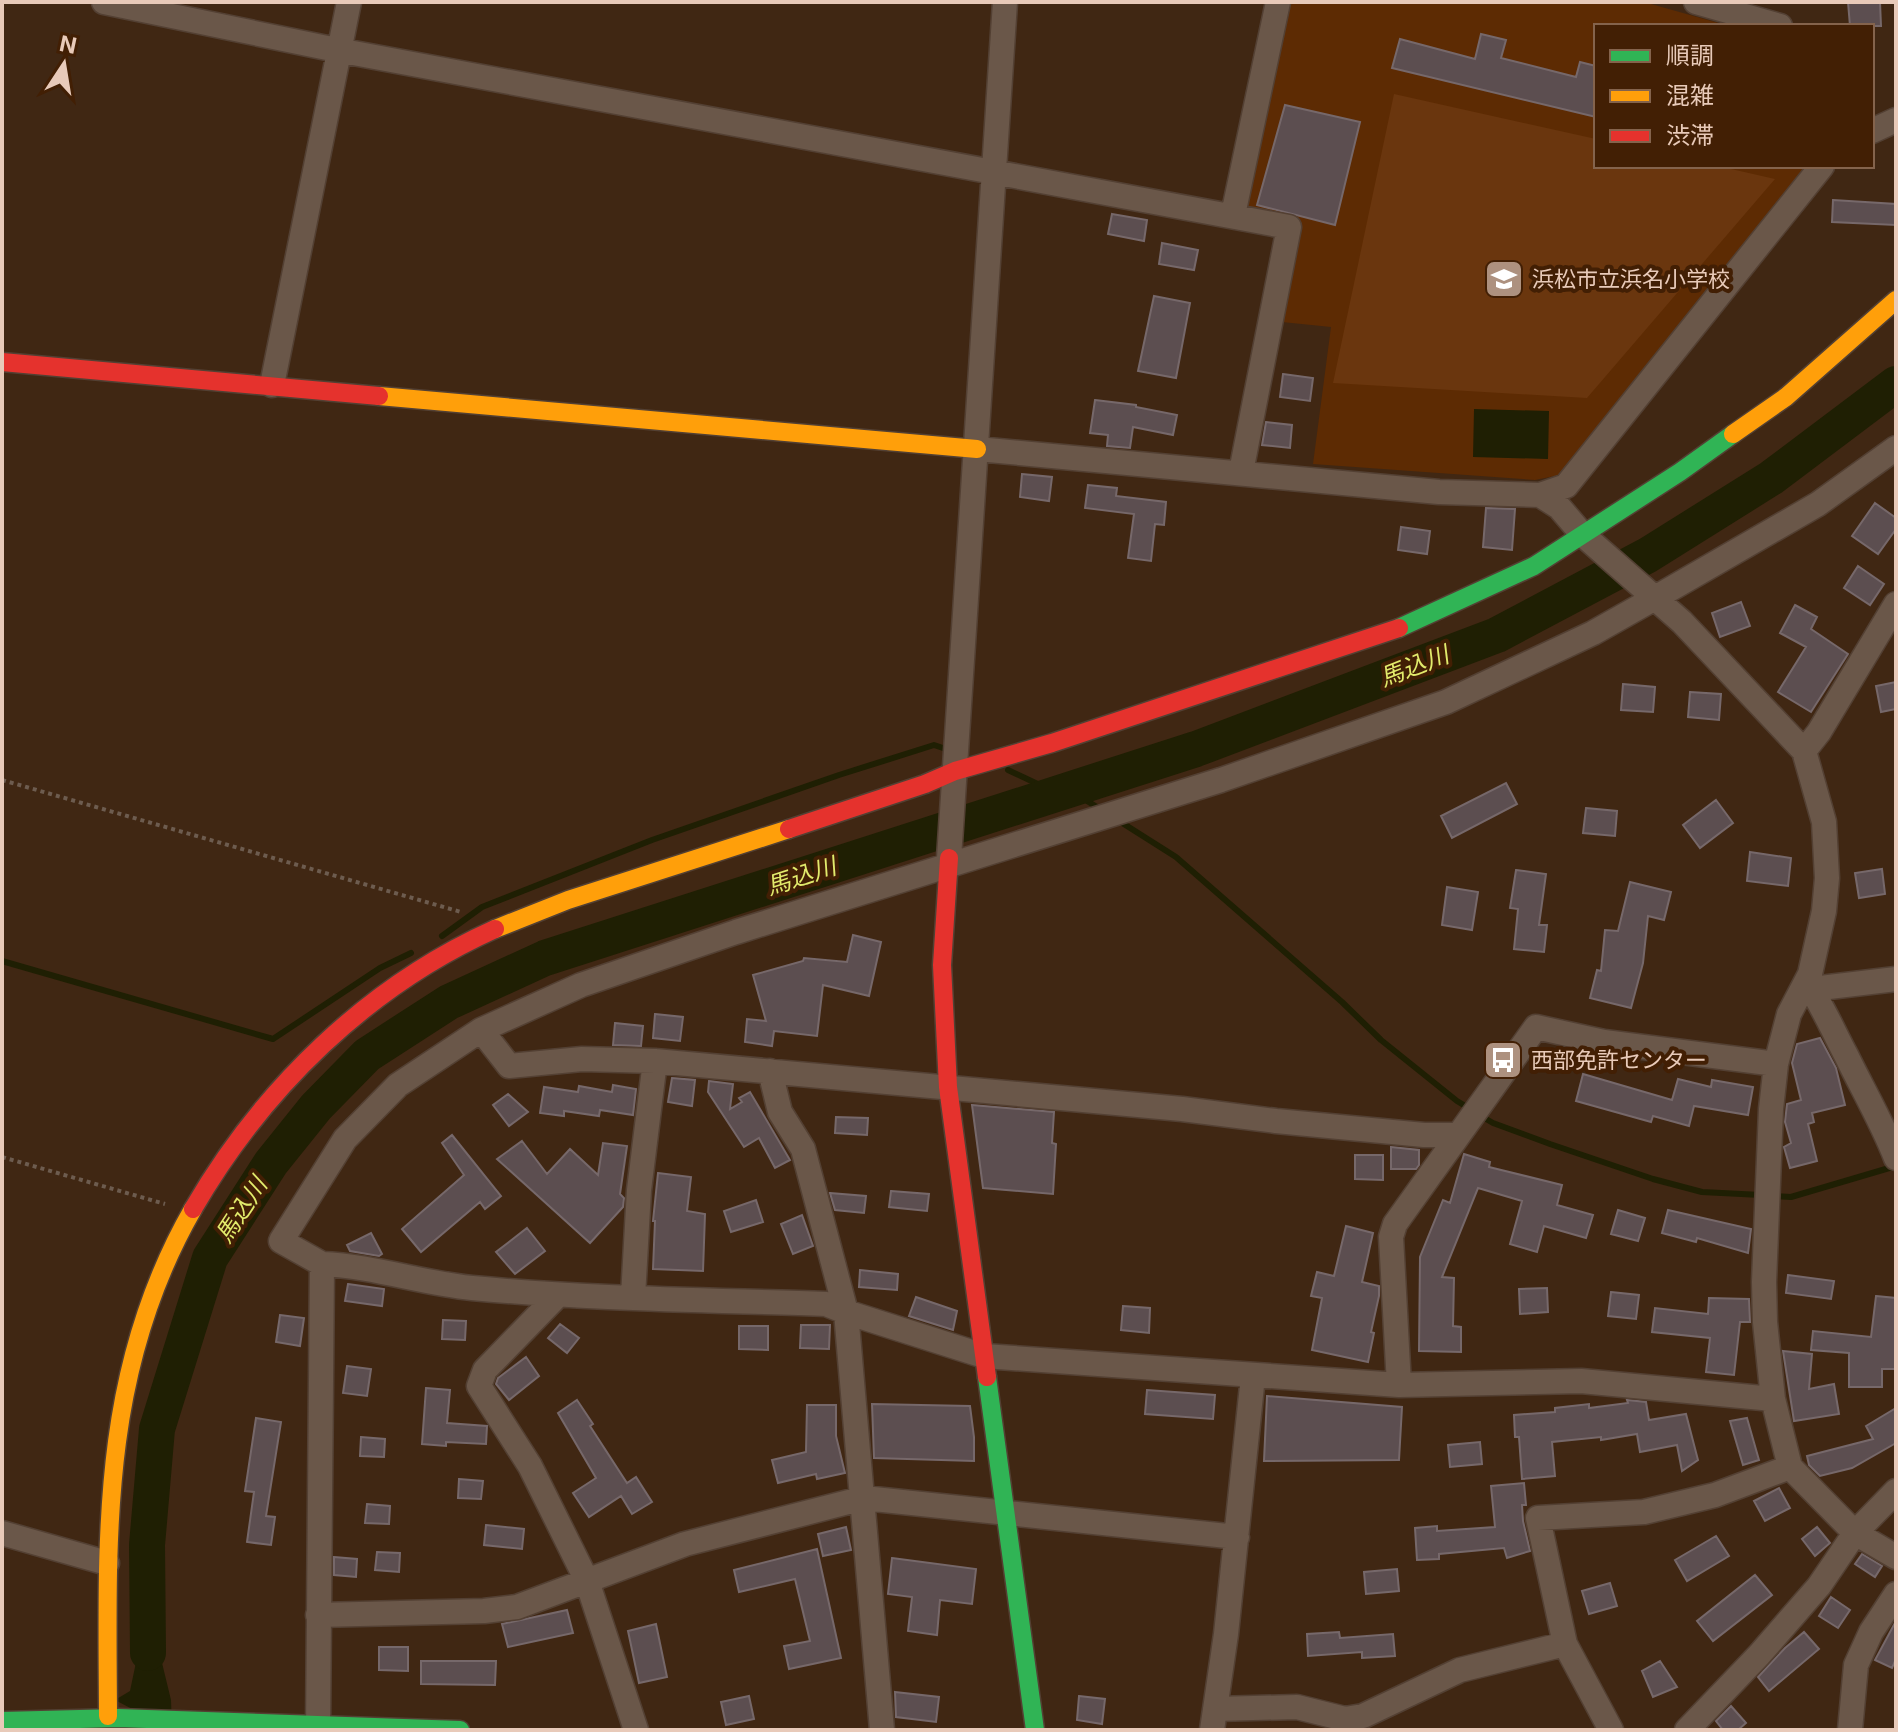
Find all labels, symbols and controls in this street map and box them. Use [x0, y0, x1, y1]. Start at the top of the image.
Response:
north arrow [24, 24, 104, 104]
legend [1594, 24, 1874, 168]
text: N [57, 30, 79, 59]
text: 順調 [1666, 41, 1714, 70]
text: 混雑 [1666, 81, 1714, 110]
text: 渋滞 [1666, 121, 1714, 150]
school or university icon: 浜松市立浜名小学校 [1483, 258, 1525, 300]
place label: 浜松市立浜名小学校 [1532, 266, 1730, 292]
water label: 馬込川 [1375, 638, 1456, 692]
water label: 馬込川 [762, 850, 843, 901]
bus stop icon: 西部免許センター [1482, 1039, 1524, 1081]
place label: 西部免許センター [1531, 1047, 1707, 1073]
water label: 馬込川 [209, 1169, 274, 1248]

